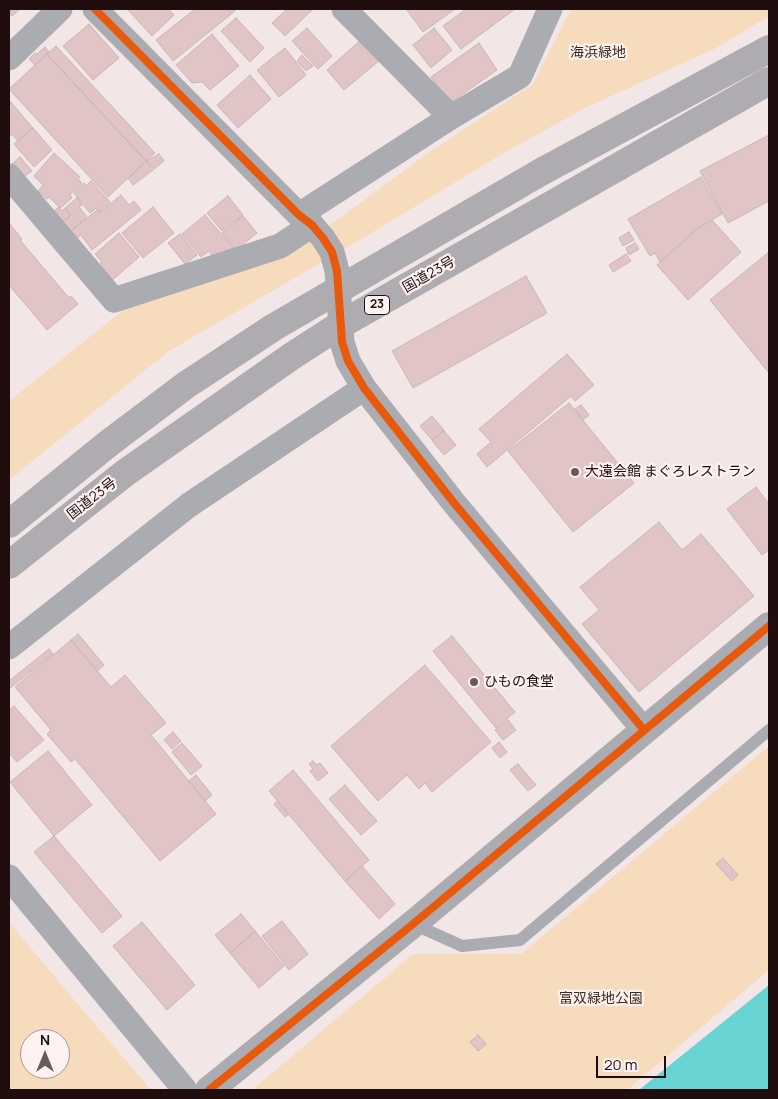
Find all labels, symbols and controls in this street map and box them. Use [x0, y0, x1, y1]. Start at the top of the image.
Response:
park label: 海浜緑地 [570, 45, 626, 61]
street label: 国道23号 [400, 253, 458, 297]
road number: 23 [364, 296, 390, 314]
place label: 大遠会館 まぐろレストラン [585, 464, 756, 480]
marker: 大遠会館 まぐろレストラン [569, 466, 581, 478]
street label: 国道23号 [64, 475, 120, 523]
place label: ひもの食堂 [484, 674, 554, 690]
marker: ひもの食堂 [468, 676, 480, 688]
park label: 富双緑地公園 [559, 991, 643, 1007]
north arrow [20, 1029, 70, 1079]
text: N [40, 1030, 50, 1049]
scale bar [598, 1046, 668, 1078]
text: 20 m [604, 1054, 637, 1075]

